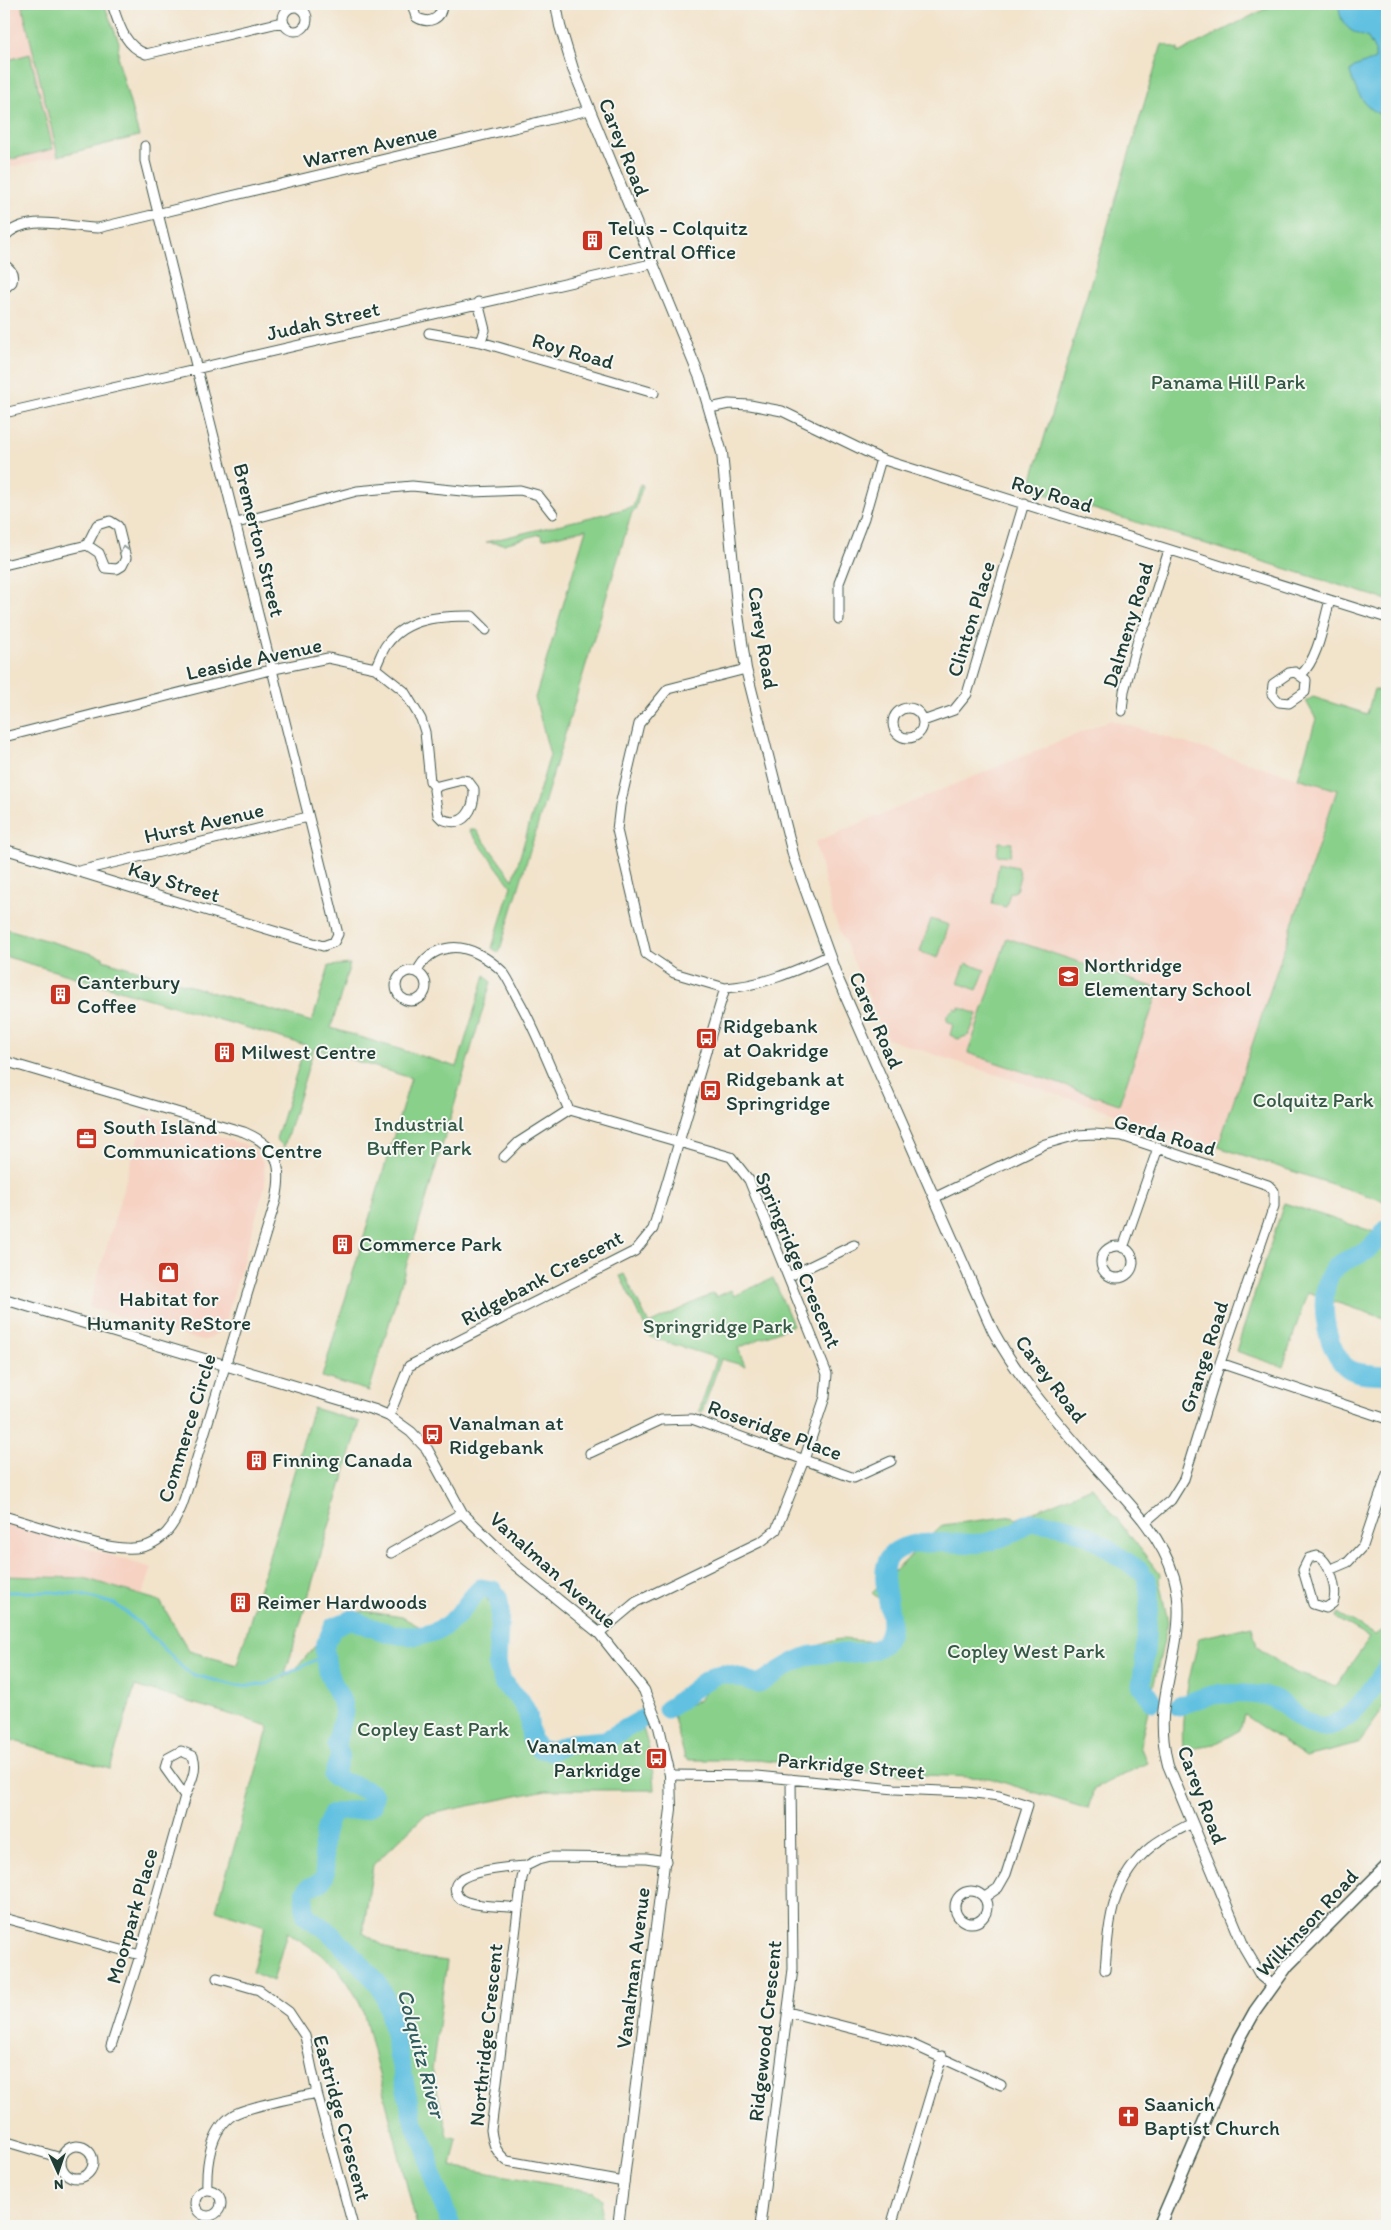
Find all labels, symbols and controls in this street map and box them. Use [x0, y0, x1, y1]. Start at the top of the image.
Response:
street label: Carey Road [594, 94, 656, 200]
street label: Warren Avenue [300, 118, 439, 173]
place label: Telus - Colquitz Central Office [608, 215, 748, 264]
building icon: Telus - Colquitz Central Office [580, 228, 604, 252]
street label: Judah Street [264, 295, 382, 346]
street label: Roy Road [529, 327, 617, 374]
park label: Panama Hill Park [1151, 369, 1305, 394]
street label: Bremerton Street [228, 460, 291, 619]
street label: Roy Road [1008, 469, 1096, 518]
one-way arrow [119, 546, 129, 554]
street label: Clinton Place [941, 558, 1000, 680]
street label: Dalmeny Road [1097, 559, 1158, 691]
street label: Carey Road [743, 585, 784, 691]
street label: Leaside Avenue [184, 632, 324, 685]
street label: Hurst Avenue [142, 797, 266, 848]
street label: Kay Street [125, 856, 223, 907]
place label: Northridge Elementary School [1084, 952, 1252, 1001]
school or university icon: Northridge Elementary School [1056, 965, 1080, 989]
street label: Carey Road [844, 967, 909, 1073]
place label: Canterbury Coffee [77, 969, 180, 1018]
building icon: Canterbury Coffee [49, 982, 73, 1006]
place label: Ridgebank at Oakridge [723, 1013, 829, 1062]
bus stop icon: Ridgebank at Oakridge [695, 1026, 719, 1050]
place label: Milwest Centre [241, 1039, 376, 1064]
building icon: Milwest Centre [213, 1040, 237, 1064]
place label: Ridgebank at Springridge [726, 1066, 844, 1115]
bus stop icon: Ridgebank at Springridge [698, 1079, 722, 1103]
park label: Colquitz Park [1252, 1087, 1374, 1112]
street label: Gerda Road [1111, 1108, 1220, 1161]
park label: Industrial Buffer Park [366, 1111, 472, 1160]
place label: South Island Communications Centre [103, 1114, 322, 1163]
office icon: South Island Communications Centre [75, 1127, 99, 1151]
street label: Springridge Crescent [750, 1168, 847, 1352]
street label: Ridgebank Crescent [456, 1224, 627, 1331]
place label: Commerce Park [359, 1231, 502, 1256]
building icon: Commerce Park [331, 1232, 355, 1256]
shop icon: Habitat for Humanity ReStore [157, 1260, 181, 1284]
place label: Habitat for Humanity ReStore [87, 1286, 251, 1335]
street label: Grange Road [1174, 1297, 1234, 1416]
park label: Springridge Park [643, 1313, 793, 1338]
street label: Carey Road [1010, 1330, 1093, 1428]
street label: Commerce Circle [152, 1350, 221, 1505]
street label: Roseridge Place [705, 1394, 846, 1465]
place label: Vanalman at Ridgebank [449, 1410, 564, 1459]
bus stop icon: Vanalman at Ridgebank [421, 1423, 445, 1447]
place label: Finning Canada [272, 1447, 412, 1472]
building icon: Finning Canada [244, 1448, 268, 1472]
street label: Vanalman Avenue [485, 1506, 622, 1633]
place label: Reimer Hardwoods [257, 1589, 427, 1614]
building icon: Reimer Hardwoods [229, 1590, 253, 1614]
park label: Copley West Park [947, 1638, 1105, 1663]
park label: Copley East Park [357, 1716, 509, 1741]
place label: Vanalman at Parkridge [526, 1733, 641, 1782]
street label: Carey Road [1172, 1742, 1233, 1848]
bus stop icon: Vanalman at Parkridge [645, 1746, 669, 1770]
street label: Parkridge Street [776, 1747, 926, 1784]
street label: Moorpark Place [100, 1845, 163, 1987]
street label: Wilkinson Road [1250, 1863, 1363, 1982]
street label: Vanalman Avenue [610, 1886, 655, 2050]
street label: Ridgewood Crescent [743, 1939, 786, 2123]
street label: Northridge Crescent [463, 1942, 508, 2127]
water label: Colquitz River [391, 1986, 452, 2123]
street label: Eastridge Crescent [308, 2032, 377, 2204]
place label: Saanich Baptist Church [1144, 2091, 1280, 2140]
church icon: Saanich Baptist Church [1116, 2104, 1140, 2128]
north arrow [32, 2148, 82, 2198]
text: N [53, 2176, 64, 2193]

